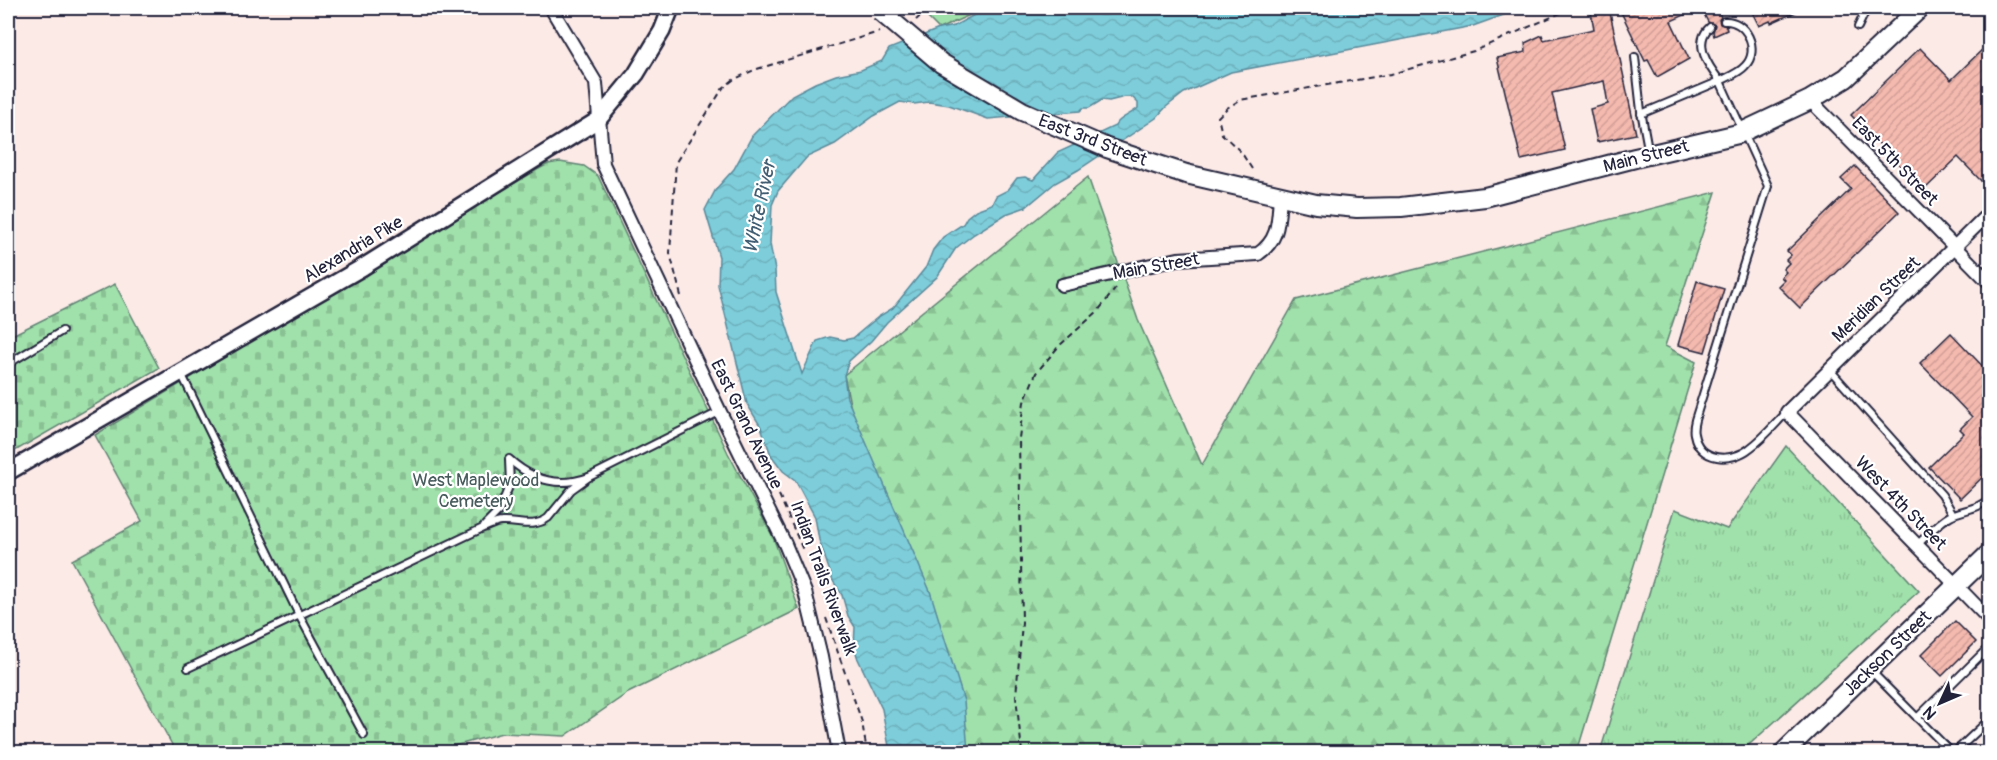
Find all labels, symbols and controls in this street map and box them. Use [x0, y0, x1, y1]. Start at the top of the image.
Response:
street label: East 3rd Street [1035, 109, 1151, 172]
street label: East 5th Street [1846, 112, 1943, 211]
street label: Main Street [1601, 135, 1692, 178]
water label: White River [737, 156, 782, 256]
street label: Alexandria Pike [299, 211, 407, 288]
street label: Main Street [1111, 247, 1202, 285]
street label: Meridian Street [1827, 251, 1926, 347]
street label: East Grand Avenue [705, 356, 788, 493]
street label: West 4th Street [1850, 451, 1952, 556]
park label: West Maplewood Cemetery [413, 469, 539, 513]
street label: Indian Trails Riverwalk [785, 498, 862, 659]
street label: Jackson Street [1838, 605, 1937, 701]
north arrow [1910, 673, 1970, 733]
text: N [1919, 702, 1941, 724]

